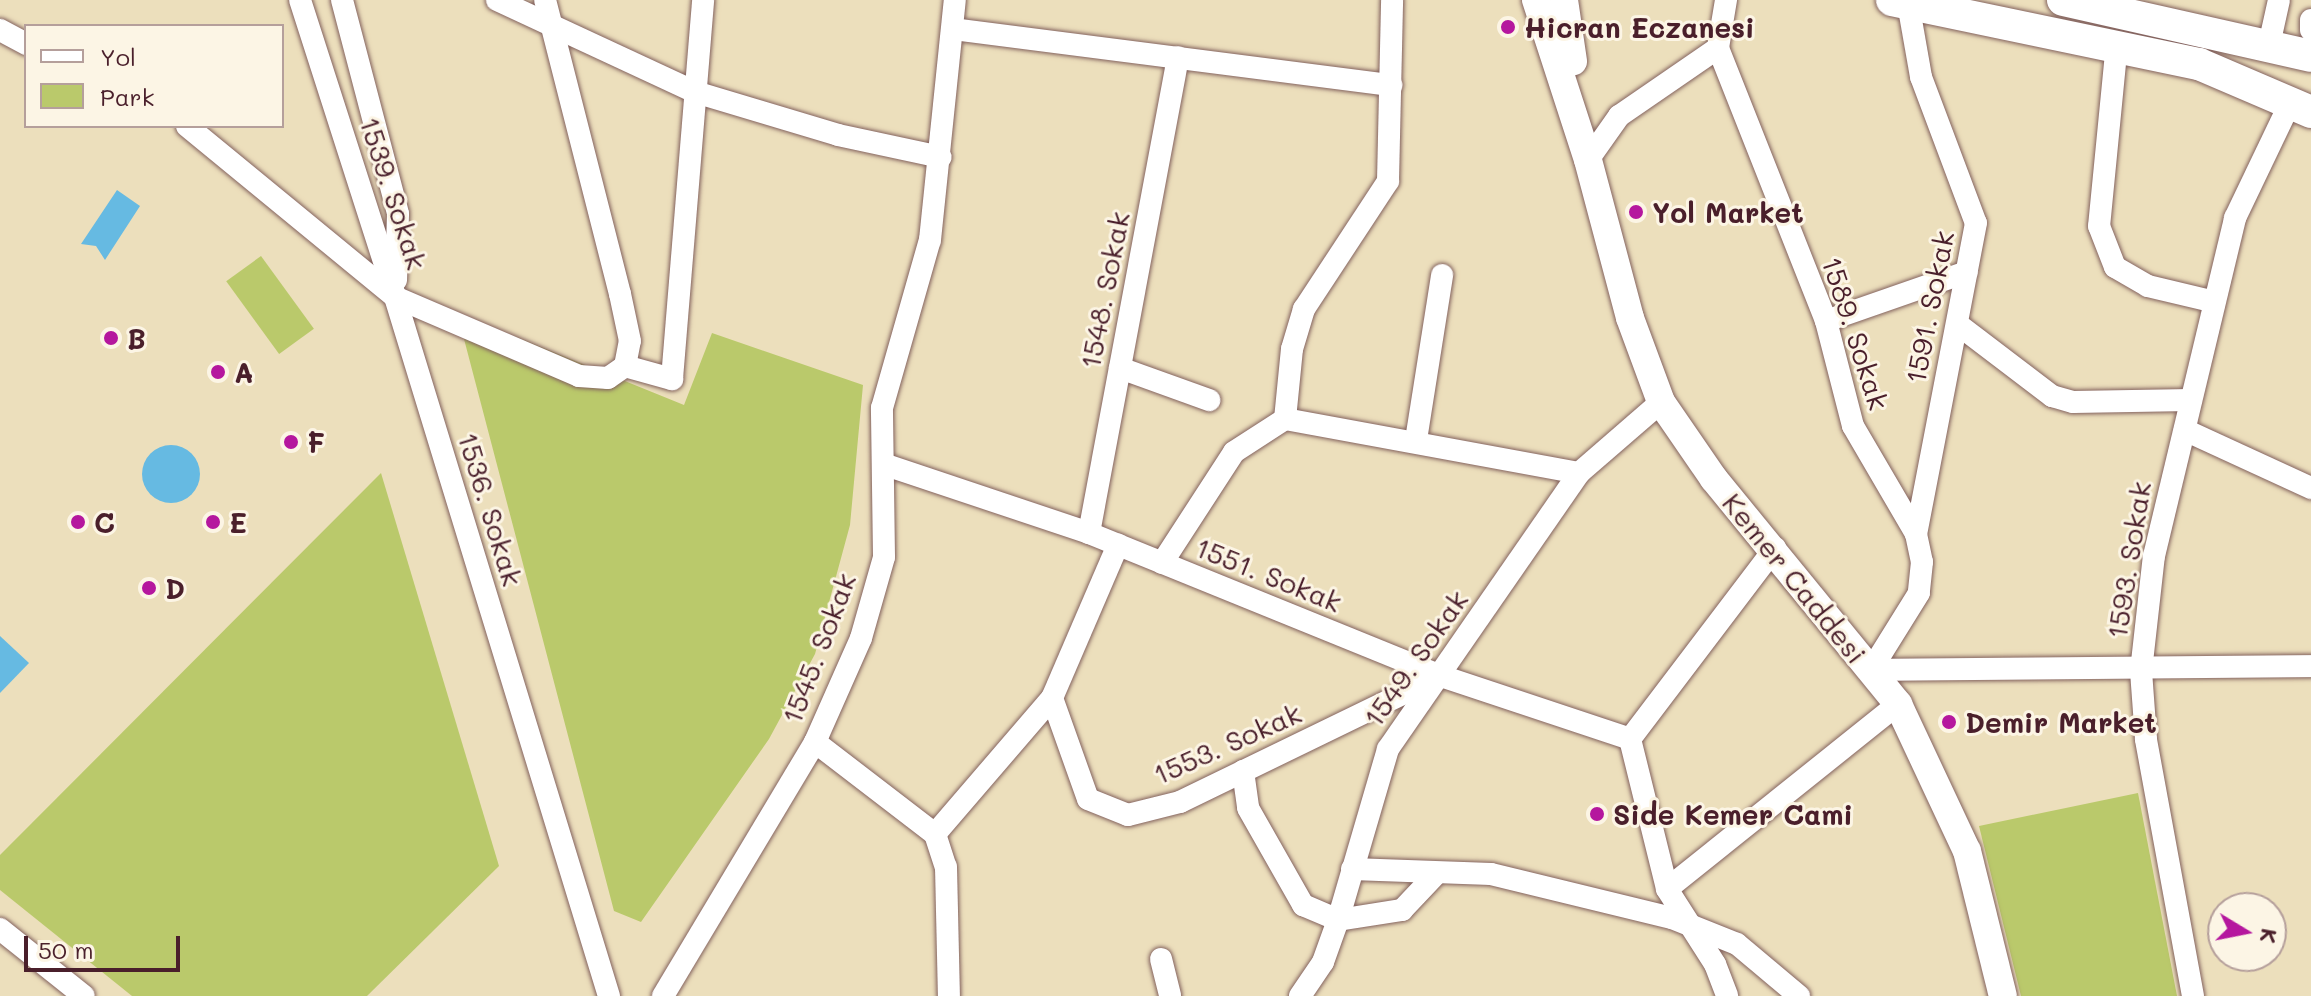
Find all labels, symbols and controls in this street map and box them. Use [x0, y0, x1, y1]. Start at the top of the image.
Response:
place label: Hicran Eczanesi [1524, 10, 1755, 44]
marker: Hicran Eczanesi [1499, 18, 1517, 36]
legend [24, 24, 284, 128]
text: Yol [100, 41, 136, 72]
text: Park [100, 81, 154, 112]
street label: 1539. Sokak [354, 112, 434, 274]
place label: Yol Market [1652, 195, 1804, 229]
marker: Yol Market [1627, 203, 1645, 221]
street label: 1548. Sokak [1072, 209, 1136, 371]
street label: 1591. Sokak [1898, 228, 1960, 386]
street label: 1589. Sokak [1815, 252, 1897, 414]
place label: B [127, 321, 146, 355]
marker: B [102, 329, 120, 347]
place label: A [234, 355, 254, 389]
marker: A [209, 363, 227, 381]
place label: F [307, 425, 325, 459]
street label: 1536. Sokak [452, 428, 530, 590]
marker: F [282, 433, 300, 451]
street label: 1593. Sokak [2099, 479, 2157, 641]
street label: Kemer Caddesi [1716, 486, 1874, 670]
place label: C [94, 505, 115, 539]
place label: E [229, 505, 247, 539]
marker: C [69, 513, 87, 531]
marker: E [204, 513, 222, 531]
street label: 1551. Sokak [1191, 529, 1347, 619]
street label: 1545. Sokak [774, 568, 862, 728]
place label: D [165, 571, 185, 605]
marker: D [140, 579, 158, 597]
street label: 1549. Sokak [1356, 583, 1474, 733]
street label: 1553. Sokak [1148, 695, 1306, 791]
place label: Demir Market [1965, 705, 2157, 739]
marker: Demir Market [1940, 713, 1958, 731]
place label: Side Kemer Cami [1613, 797, 1853, 831]
marker: Side Kemer Cami [1588, 805, 1606, 823]
north arrow [2207, 892, 2287, 972]
scale bar [28, 920, 184, 970]
text: K [2254, 926, 2285, 946]
text: 50 m [38, 934, 94, 965]

